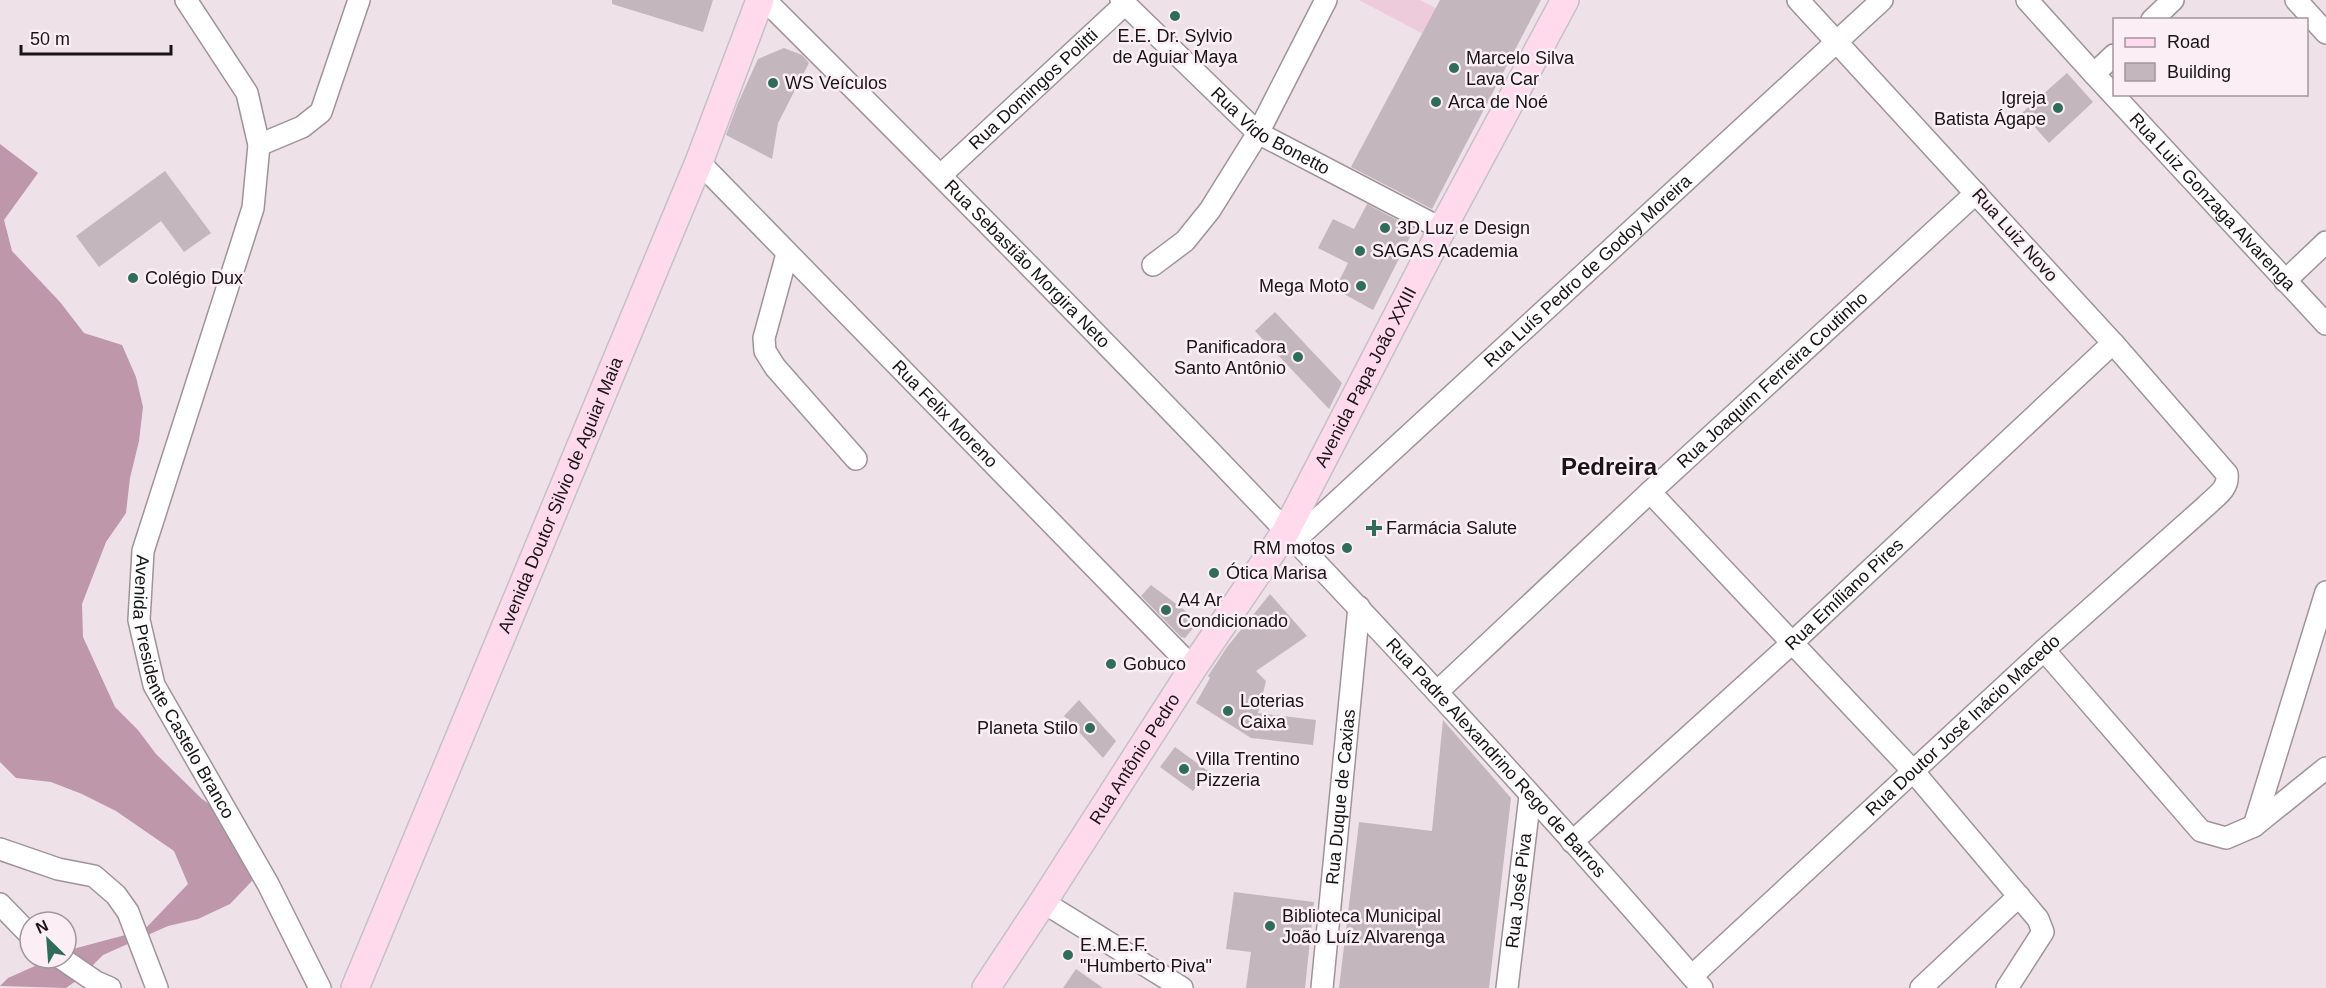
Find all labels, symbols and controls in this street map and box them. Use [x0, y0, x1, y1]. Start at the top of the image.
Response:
marker: E.E. Dr. Sylvio de Aguiar Maya [1168, 9, 1182, 23]
scale bar [21, 18, 171, 56]
legend [2113, 18, 2308, 96]
street label: Rua Domingos Politti [965, 25, 1102, 154]
place label: E.E. Dr. Sylvio de Aguiar Maya [1112, 26, 1239, 67]
text: 50 m [30, 29, 70, 49]
text: Road [2167, 32, 2210, 52]
place label: Marcelo Silva Lava Car [1466, 48, 1575, 89]
marker: Marcelo Silva Lava Car [1447, 61, 1461, 75]
text: Building [2167, 62, 2231, 82]
place label: WS Veículos [785, 73, 887, 93]
marker: WS Veículos [766, 76, 780, 90]
street label: Rua Vido Bonetto [1207, 83, 1333, 179]
place label: Igreja Batista Ágape [1934, 88, 2047, 129]
place label: Arca de Noé [1448, 92, 1548, 112]
marker: Arca de Noé [1429, 95, 1443, 109]
marker: Igreja Batista Ágape [2051, 101, 2065, 115]
street label: Rua Luiz Gonzaga Alvarenga [2125, 109, 2300, 295]
street label: Rua Luís Pedro de Godoy Moreira [1480, 170, 1696, 371]
street label: Rua Sebastião Morgira Neto [940, 176, 1114, 352]
street label: Rua Luiz Novo [1968, 184, 2062, 286]
place label: 3D Luz e Design [1397, 218, 1530, 238]
marker: 3D Luz e Design [1378, 221, 1392, 235]
place label: SAGAS Academia [1372, 241, 1519, 261]
marker: SAGAS Academia [1353, 244, 1367, 258]
place label: Colégio Dux [145, 268, 243, 288]
marker: Colégio Dux [126, 271, 140, 285]
place label: Mega Moto [1259, 276, 1349, 296]
marker: Mega Moto [1354, 279, 1368, 293]
street label: Avenida Papa João XXIII [1311, 284, 1420, 470]
street label: Rua Joaquim Ferreira Coutinho [1673, 288, 1872, 472]
place label: Panificadora Santo Antônio [1174, 337, 1287, 378]
marker: Panificadora Santo Antônio [1291, 350, 1305, 364]
street label: Avenida Doutor Silvio de Aguiar Maia [494, 353, 627, 636]
street label: Rua Felix Moreno [888, 356, 1002, 472]
district label: Pedreira [1561, 453, 1658, 480]
place label: Farmácia Salute [1386, 518, 1517, 538]
marker: Farmácia Salute [1367, 521, 1381, 535]
street label: Rua Emíliano Pires [1781, 534, 1907, 654]
place label: RM motos [1253, 538, 1335, 558]
marker: RM motos [1340, 541, 1354, 555]
street label: Avenida Presidente Castelo Branco [129, 554, 238, 822]
place label: Ótica Marisa [1226, 562, 1328, 583]
marker: Ótica Marisa [1207, 566, 1221, 580]
place label: A4 Ar Condicionado [1178, 590, 1288, 631]
marker: A4 Ar Condicionado [1159, 603, 1173, 617]
street label: Rua Doutor José Inácio Macedo [1862, 631, 2064, 820]
street label: Rua Padre Alexandrino Rego de Barros [1382, 634, 1610, 881]
place label: Gobuco [1123, 654, 1186, 674]
marker: Gobuco [1104, 657, 1118, 671]
street label: Rua Antônio Pedro [1085, 690, 1184, 828]
place label: Loterias Caixa [1240, 691, 1304, 732]
marker: Loterias Caixa [1221, 704, 1235, 718]
street label: Rua Duque de Caxias [1322, 708, 1359, 886]
place label: Planeta Stilo [977, 718, 1078, 738]
marker: Planeta Stilo [1083, 721, 1097, 735]
place label: Villa Trentino Pizzeria [1196, 749, 1300, 790]
marker: Villa Trentino Pizzeria [1177, 762, 1191, 776]
street label: Rua José Piva [1502, 831, 1536, 950]
place label: Biblioteca Municipal João Luíz Alvarenga [1282, 906, 1446, 947]
north arrow [18, 910, 78, 970]
text: N [33, 917, 51, 937]
marker: Biblioteca Municipal João Luíz Alvarenga [1263, 919, 1277, 933]
place label: E.M.E.F. "Humberto Piva" [1080, 935, 1212, 976]
marker: E.M.E.F. "Humberto Piva" [1061, 948, 1075, 962]

